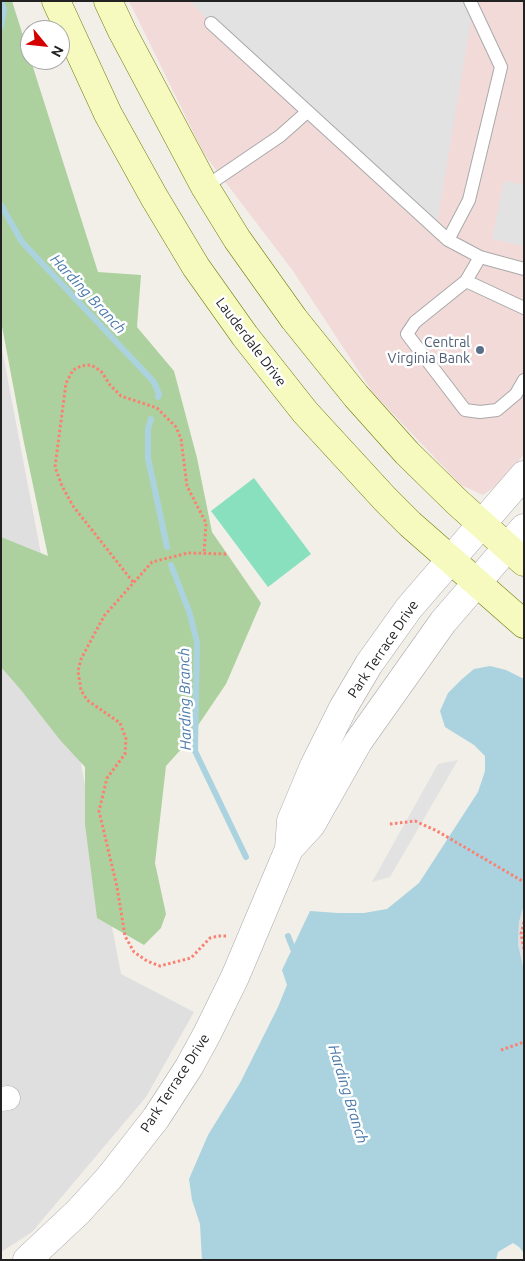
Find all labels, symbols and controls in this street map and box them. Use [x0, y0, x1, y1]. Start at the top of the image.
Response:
north arrow [20, 20, 70, 70]
text: N [48, 43, 67, 60]
water label: Harding Branch [46, 250, 130, 338]
street label: Lauderdale Drive [212, 294, 290, 390]
place label: Central Virginia Bank [388, 334, 470, 367]
marker: Central Virginia Bank [474, 344, 486, 356]
street label: Park Terrace Drive [344, 597, 422, 701]
water label: Harding Branch [175, 648, 195, 750]
street label: Park Terrace Drive [137, 1031, 213, 1135]
water label: Harding Branch [324, 1042, 372, 1146]

